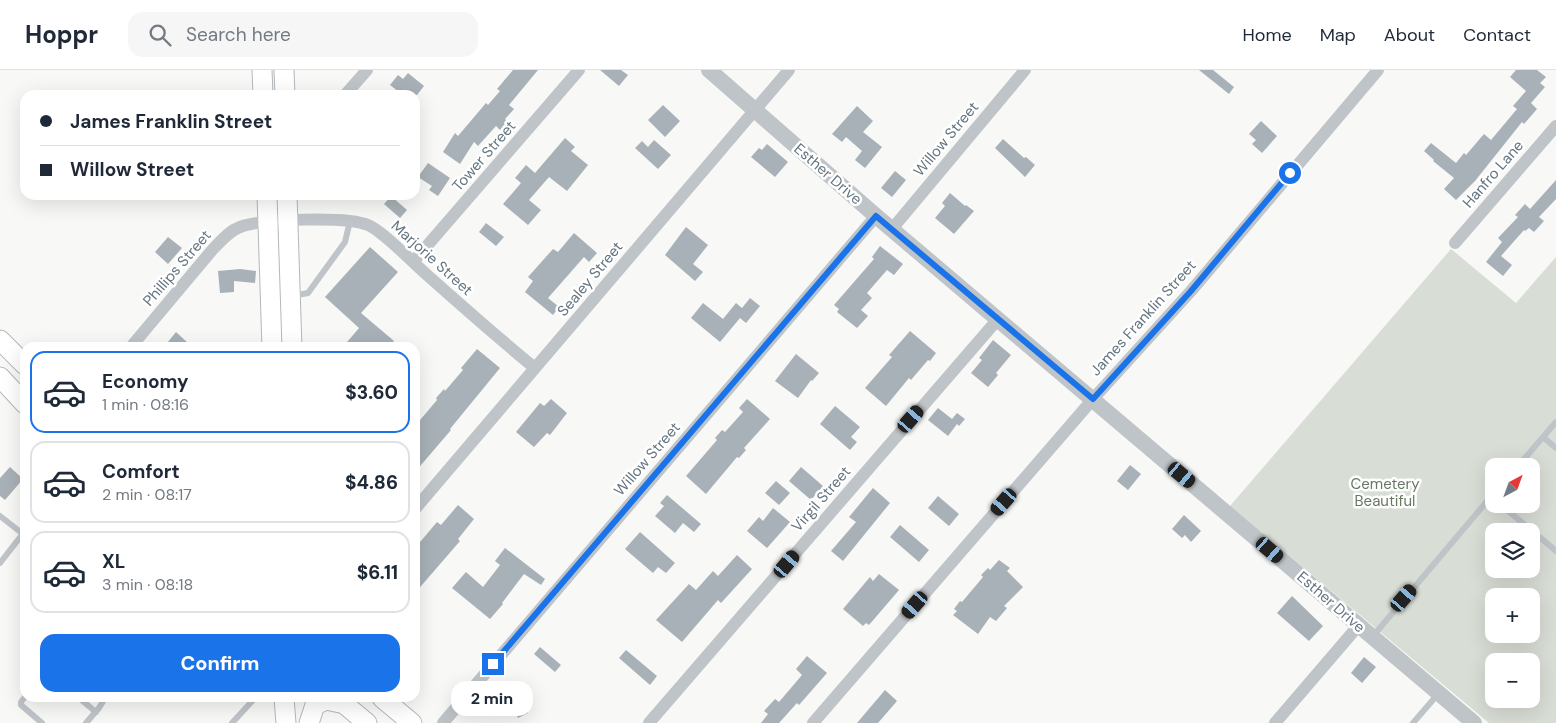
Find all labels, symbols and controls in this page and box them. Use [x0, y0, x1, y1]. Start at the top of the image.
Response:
search box [128, 12, 478, 57]
text: Hoppr [25, 19, 98, 50]
icon: search [146, 21, 174, 49]
text: Search here [186, 22, 291, 47]
text: Home [1242, 23, 1292, 47]
text: Map [1320, 23, 1356, 47]
text: About [1384, 23, 1435, 47]
text: Contact [1463, 23, 1531, 47]
street label: Willow Street [909, 97, 983, 180]
text: James Franklin Street [70, 109, 272, 134]
street label: Tower Street [448, 116, 520, 196]
street label: Hanfro Lane [1458, 136, 1528, 212]
street label: Esther Drive [790, 139, 866, 209]
text: Willow Street [70, 157, 194, 182]
route start [1279, 162, 1301, 184]
street label: Marjorie Street [387, 216, 477, 300]
street label: Phillips Street [138, 226, 216, 310]
street label: Sealey Street [553, 237, 627, 321]
street label: James Franklin Street [1086, 256, 1200, 380]
text: Economy [102, 369, 189, 394]
icon: car [42, 370, 87, 415]
text: $3.60 [345, 380, 398, 405]
text: 1 min · 08:16 [102, 394, 189, 415]
car [895, 403, 926, 435]
street label: Willow Street [609, 418, 685, 500]
north arrow [1485, 458, 1540, 512]
map controls [1485, 458, 1540, 708]
text: Comfort [102, 459, 180, 484]
icon: car [42, 460, 87, 505]
car [1165, 460, 1198, 490]
street label: Virgil Street [787, 462, 855, 536]
text: $4.86 [345, 470, 398, 495]
park label: Cemetery Beautiful [1351, 474, 1420, 511]
text: 2 min · 08:17 [102, 484, 192, 505]
car [988, 486, 1019, 518]
button: layers [1485, 523, 1540, 578]
car [1253, 534, 1286, 566]
car [771, 548, 802, 580]
text: XL [102, 549, 125, 574]
icon: car [42, 550, 87, 595]
text: $6.11 [357, 560, 398, 585]
street label: Esther Drive [1293, 567, 1369, 637]
text: 3 min · 08:18 [102, 574, 193, 595]
car [1388, 582, 1419, 614]
button: + [1485, 588, 1540, 643]
car [899, 589, 930, 621]
button: Confirm [40, 634, 400, 692]
route end [482, 653, 504, 675]
button: − [1485, 653, 1540, 708]
callout: 2 min [452, 682, 534, 716]
text: 2 min [471, 688, 513, 709]

